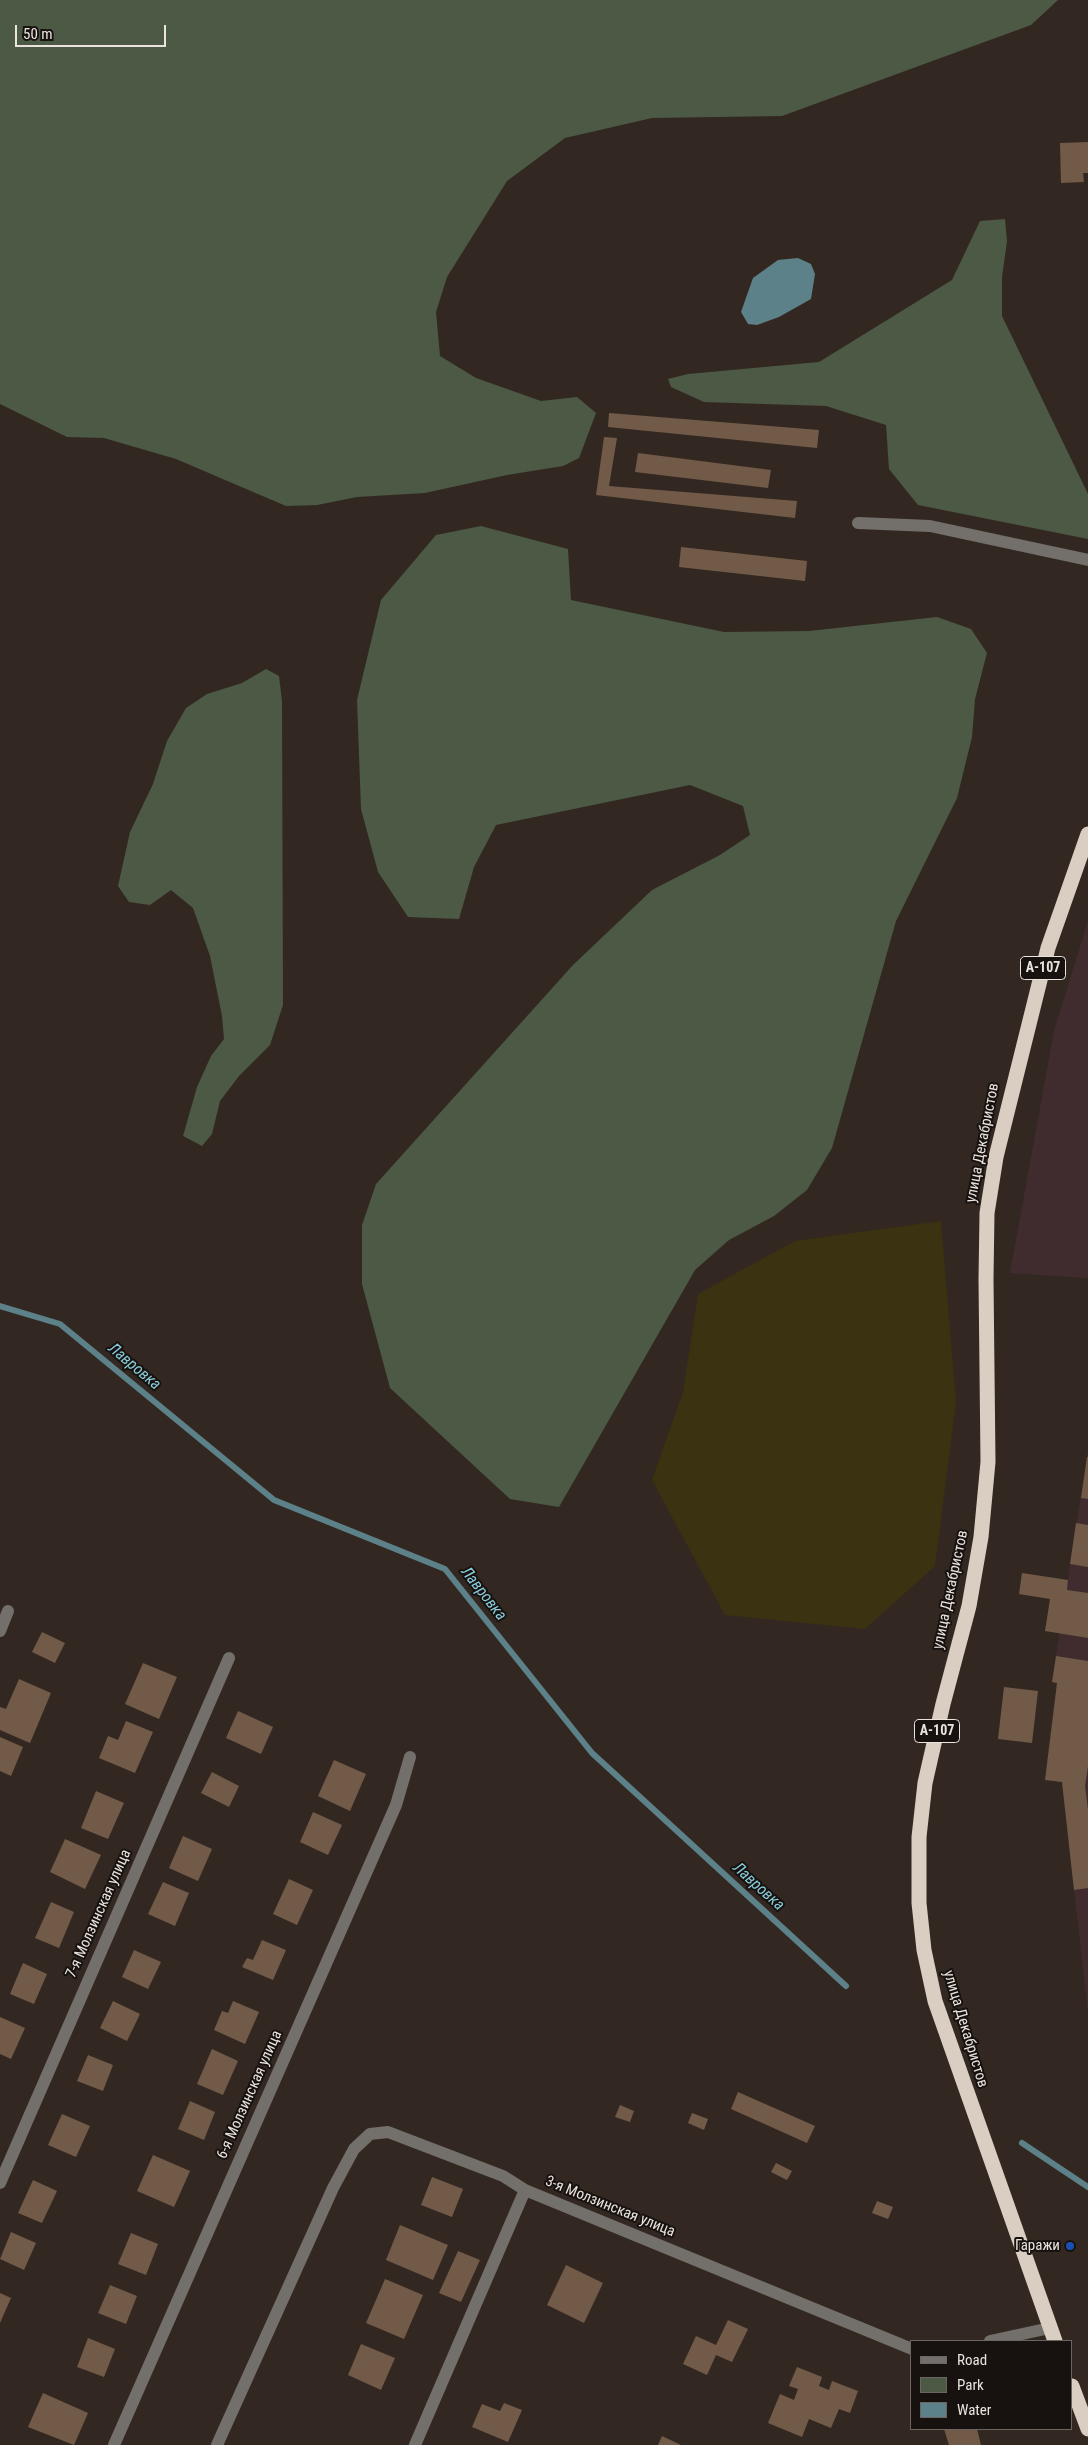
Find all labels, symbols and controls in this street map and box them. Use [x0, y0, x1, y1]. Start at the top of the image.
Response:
scale bar [18, 15, 169, 47]
text: 50 m [23, 25, 53, 43]
road number: А-107 [1020, 956, 1066, 980]
street label: улица Декабристов [963, 1082, 1003, 1204]
water label: Лавровка [104, 1339, 164, 1395]
street label: улица Декабристов [930, 1529, 972, 1651]
water label: Лавровка [456, 1563, 510, 1625]
road number: А-107 [914, 1720, 960, 1742]
street label: 7-я Молзинская улица [63, 1847, 135, 1981]
water label: Лавровка [728, 1859, 788, 1915]
street label: улица Декабристов [939, 1968, 991, 2090]
street label: 6-я Молзинская улица [214, 2028, 286, 2162]
street label: 3-я Молзинская улица [542, 2173, 678, 2241]
place label: Гаражи [1015, 2237, 1060, 2255]
marker: Гаражи [1064, 2240, 1076, 2252]
legend [910, 2340, 1073, 2430]
text: Road [957, 2351, 987, 2369]
text: Park [957, 2376, 984, 2394]
text: Water [957, 2401, 991, 2419]

